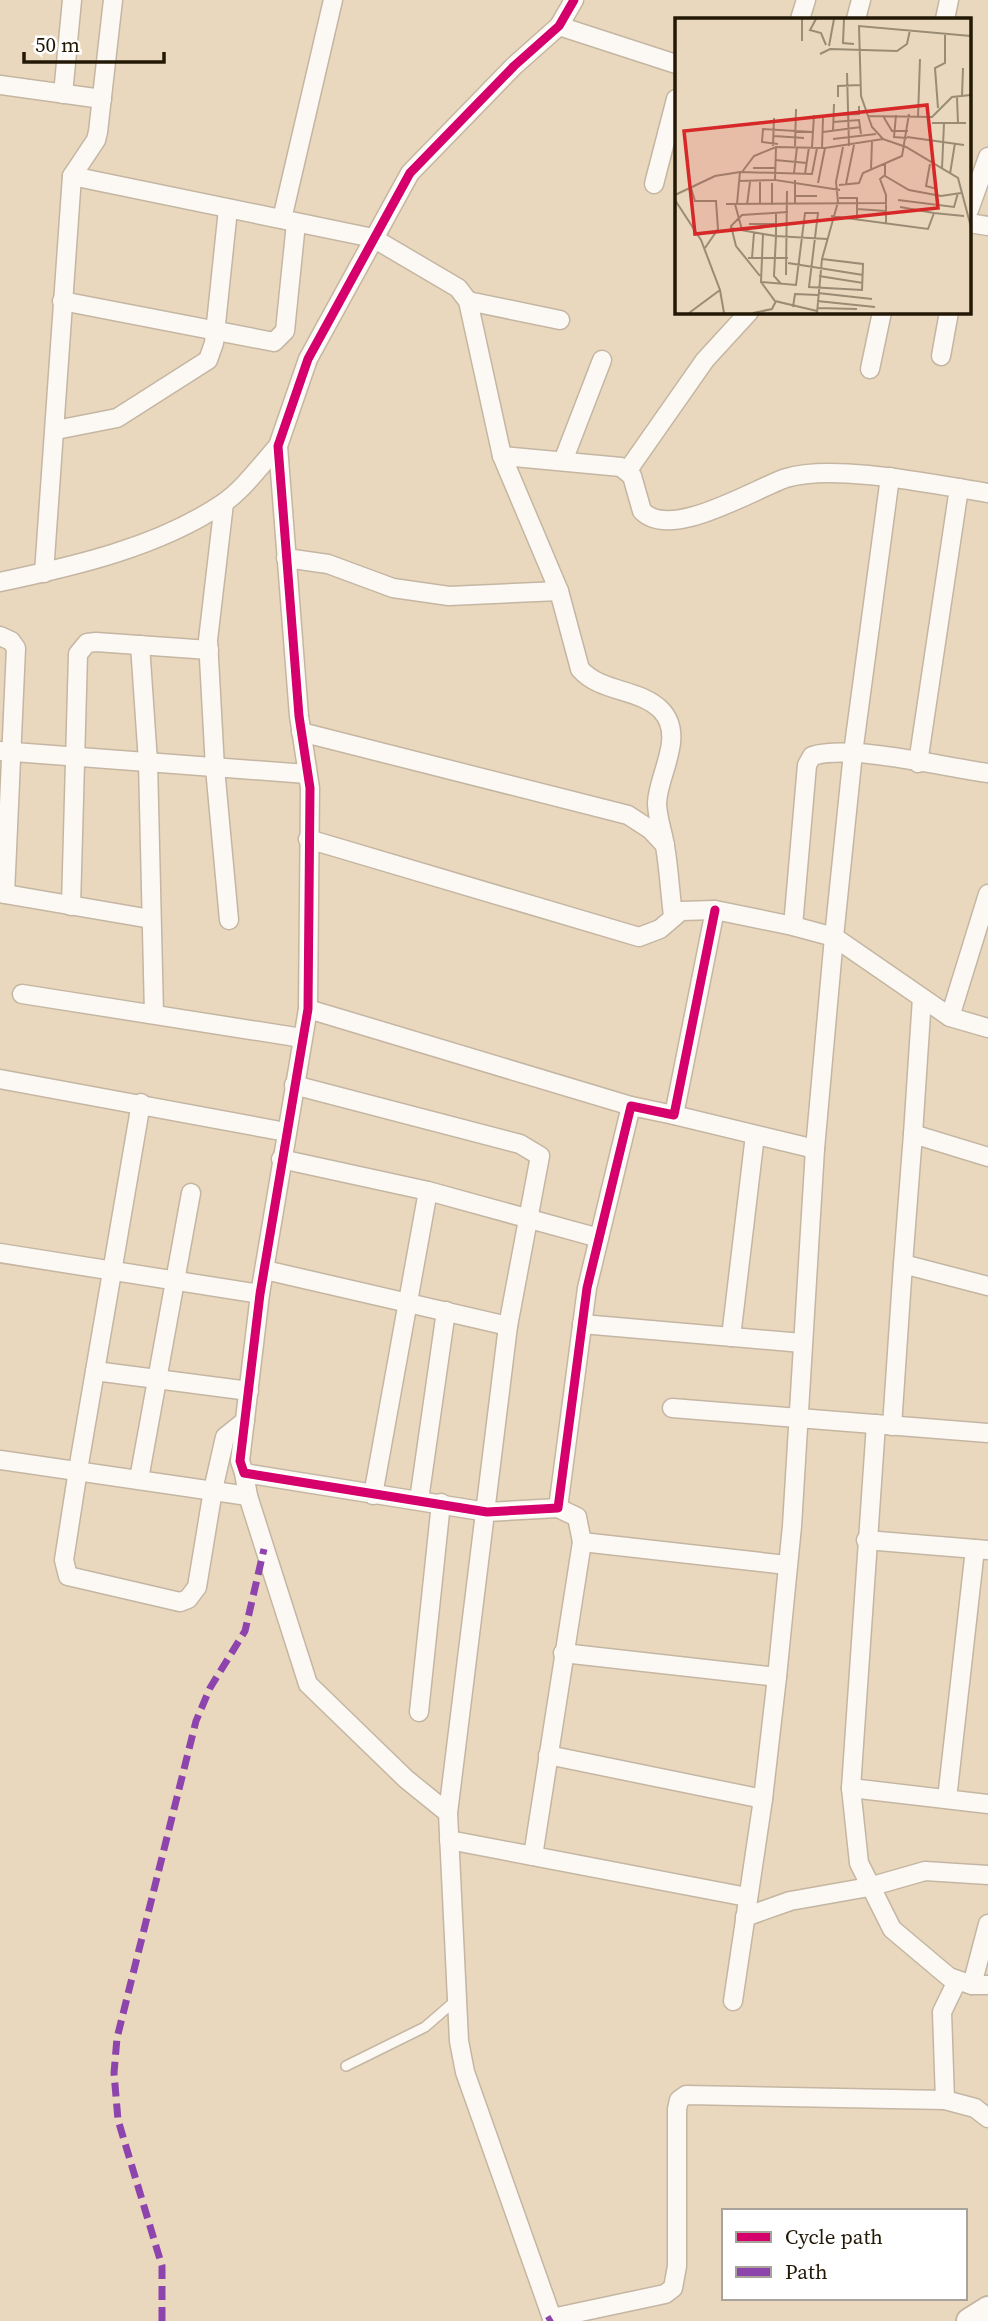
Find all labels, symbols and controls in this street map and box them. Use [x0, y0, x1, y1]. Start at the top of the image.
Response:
inset map [675, 18, 970, 313]
scale bar [24, 21, 164, 65]
text: 50 m [35, 30, 80, 59]
legend [722, 2209, 967, 2300]
text: Cycle path [785, 2222, 883, 2251]
text: Path [785, 2257, 828, 2286]

